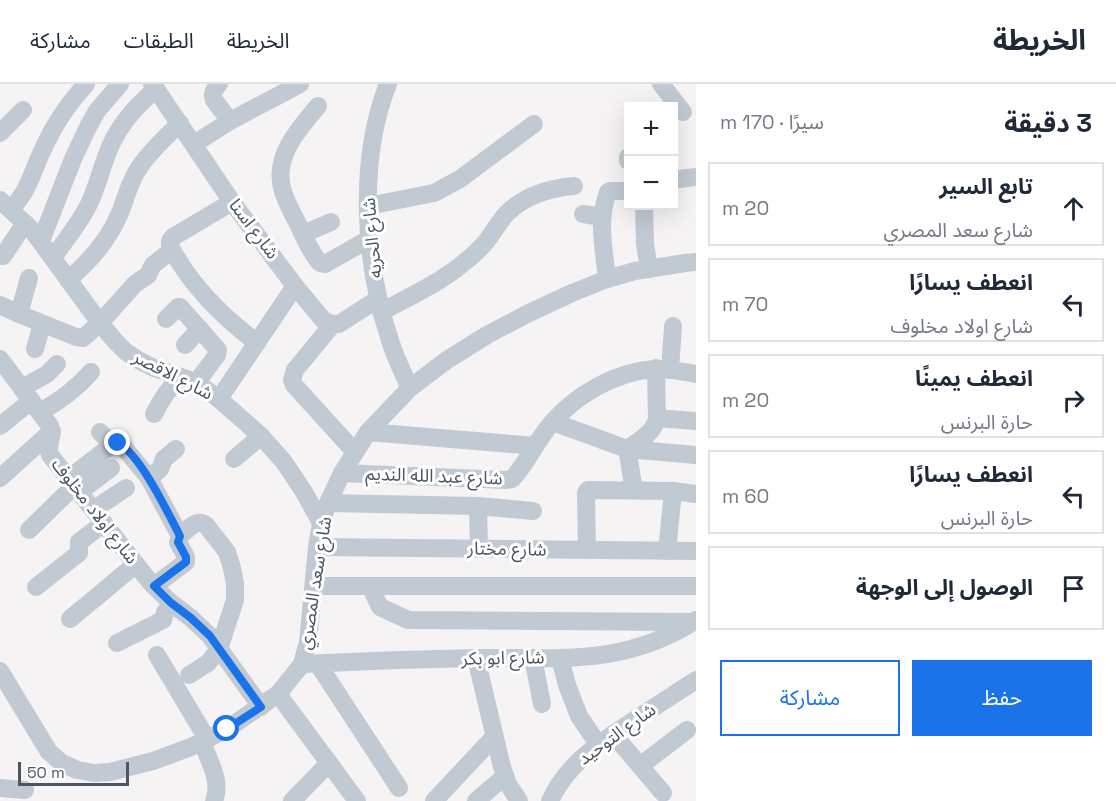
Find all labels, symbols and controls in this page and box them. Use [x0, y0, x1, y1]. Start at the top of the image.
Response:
text: الخريطة [993, 22, 1086, 58]
text: مشاركة [30, 27, 91, 54]
text: الطبقات [124, 27, 194, 54]
text: الخريطة [227, 27, 290, 54]
map controls [624, 102, 678, 210]
button: + [624, 102, 678, 156]
text: 3 دقيقة [1004, 106, 1092, 140]
text: سيرًا · 170 m [720, 109, 824, 135]
button: − [624, 156, 678, 210]
text: تابع السير [939, 172, 1033, 200]
icon: ahead [1057, 192, 1090, 225]
street label: شارع اسنا [222, 194, 285, 265]
text: 20 m [722, 195, 769, 221]
street label: شارع الحريه [357, 197, 389, 279]
text: شارع سعد المصري [883, 217, 1033, 243]
text: انعطف يسارًا [909, 268, 1033, 296]
icon: left [1057, 288, 1090, 321]
text: 70 m [722, 291, 768, 317]
text: شارع اولاد مخلوف [891, 313, 1033, 339]
street label: شارع الاقصر [127, 344, 217, 407]
text: انعطف يمينًا [915, 364, 1033, 392]
icon: right [1057, 384, 1090, 417]
text: 20 m [722, 387, 769, 413]
text: حارة البرنس [941, 409, 1033, 435]
route end [104, 429, 130, 455]
street label: شارع اولاد مخلوف [44, 453, 144, 570]
text: انعطف يسارًا [909, 460, 1033, 488]
street label: شارع عبد الله النديم [365, 462, 503, 492]
icon: left [1057, 480, 1090, 513]
text: 60 m [722, 483, 769, 509]
text: حارة البرنس [941, 505, 1033, 531]
street label: شارع سعد المصري [293, 515, 339, 652]
street label: شارع مختار [466, 536, 547, 564]
icon: arrive [1057, 572, 1090, 605]
text: الوصول إلى الوجهة [856, 573, 1033, 601]
street label: شارع ابو بكر [460, 645, 545, 673]
button: مشاركة [720, 660, 900, 736]
button: حفظ [912, 660, 1092, 736]
street label: شارع التوحيد [573, 698, 662, 772]
route start [213, 715, 239, 741]
scale bar [18, 759, 129, 786]
text: 50 m [27, 762, 65, 783]

